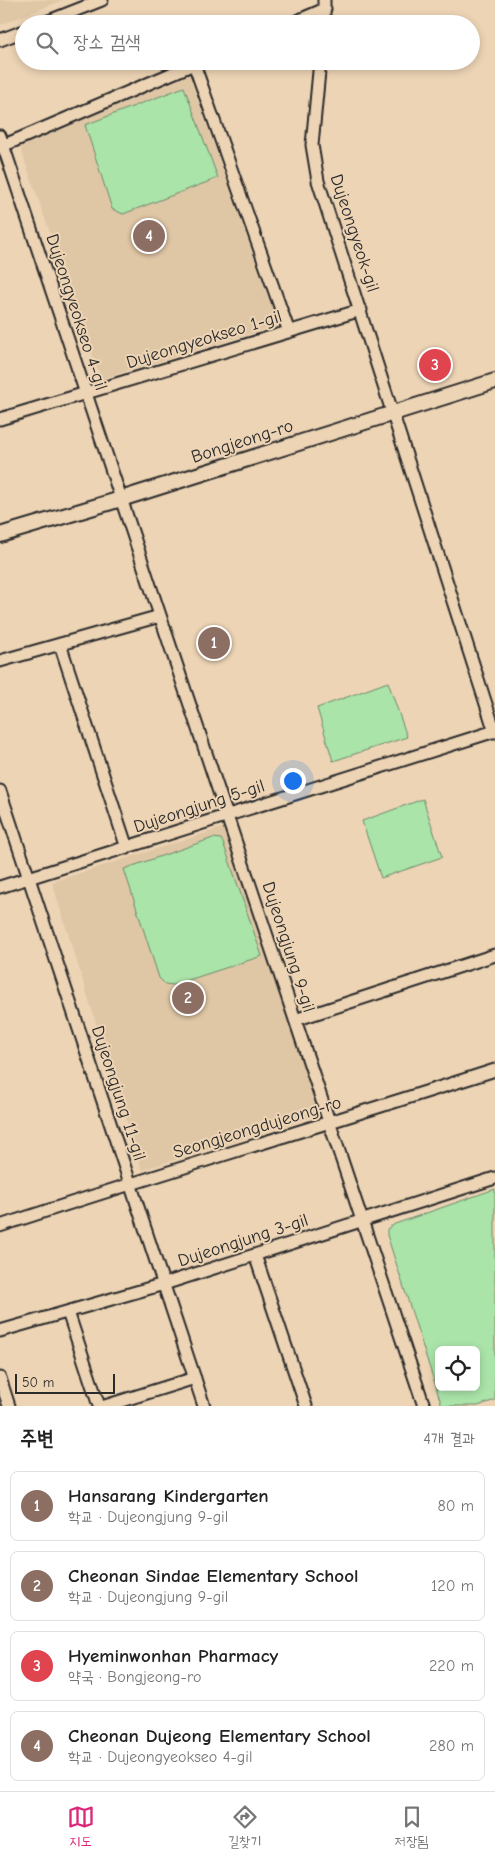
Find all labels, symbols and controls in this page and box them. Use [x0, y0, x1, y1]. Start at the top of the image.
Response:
search box [15, 15, 480, 70]
icon: search [33, 29, 61, 57]
text: 장소 검색 [73, 31, 141, 53]
street label: Dujeongyeok-gil [326, 172, 383, 295]
pin: 4 [133, 217, 165, 255]
street label: Dujeongyeokseo 4-gil [41, 231, 112, 393]
street label: Dujeongyeokseo 1-gil [124, 306, 285, 373]
pin: 3 [419, 346, 451, 384]
street label: Bongjeong-ro [188, 415, 296, 468]
pin: 1 [198, 624, 230, 662]
your location [280, 768, 306, 794]
street label: Dujeongjung 5-gil [131, 775, 267, 838]
street label: Dujeongjung 9-gil [258, 879, 320, 1015]
pin: 2 [172, 979, 204, 1017]
street label: Dujeongjung 11-gil [87, 1023, 150, 1163]
street label: Seongjeongdujeong-ro [170, 1092, 344, 1163]
street label: Dujeongjung 3-gil [175, 1210, 311, 1271]
map controls [435, 1346, 480, 1391]
button: locate [435, 1346, 480, 1391]
scale bar [15, 1371, 115, 1394]
text: 50 m [22, 1374, 54, 1391]
text: 주변 [20, 1426, 54, 1450]
text: 4개 결과 [423, 1430, 475, 1448]
text: Hansarang Kindergarten [68, 1485, 269, 1507]
text: 1 [34, 1497, 40, 1515]
text: 80 m [437, 1497, 474, 1515]
text: 학교 · Dujeongjung 9-gil [68, 1508, 228, 1526]
text: Cheonan Sindae Elementary School [68, 1565, 359, 1587]
text: 2 [33, 1577, 41, 1595]
text: 120 m [431, 1577, 474, 1595]
text: 학교 · Dujeongjung 9-gil [68, 1588, 228, 1606]
text: Hyeminwonhan Pharmacy [68, 1645, 278, 1667]
text: 3 [33, 1657, 41, 1675]
text: 220 m [429, 1657, 474, 1675]
text: 약국 · Bongjeong-ro [68, 1668, 202, 1686]
text: Cheonan Dujeong Elementary School [68, 1725, 371, 1747]
text: 4 [33, 1737, 41, 1755]
text: 280 m [429, 1737, 474, 1755]
text: 학교 · Dujeongyeokseo 4-gil [68, 1748, 252, 1766]
tab: 지도 [67, 1803, 95, 1851]
tab: 길찾기 [228, 1803, 261, 1851]
tab: 저장됨 [395, 1803, 428, 1851]

